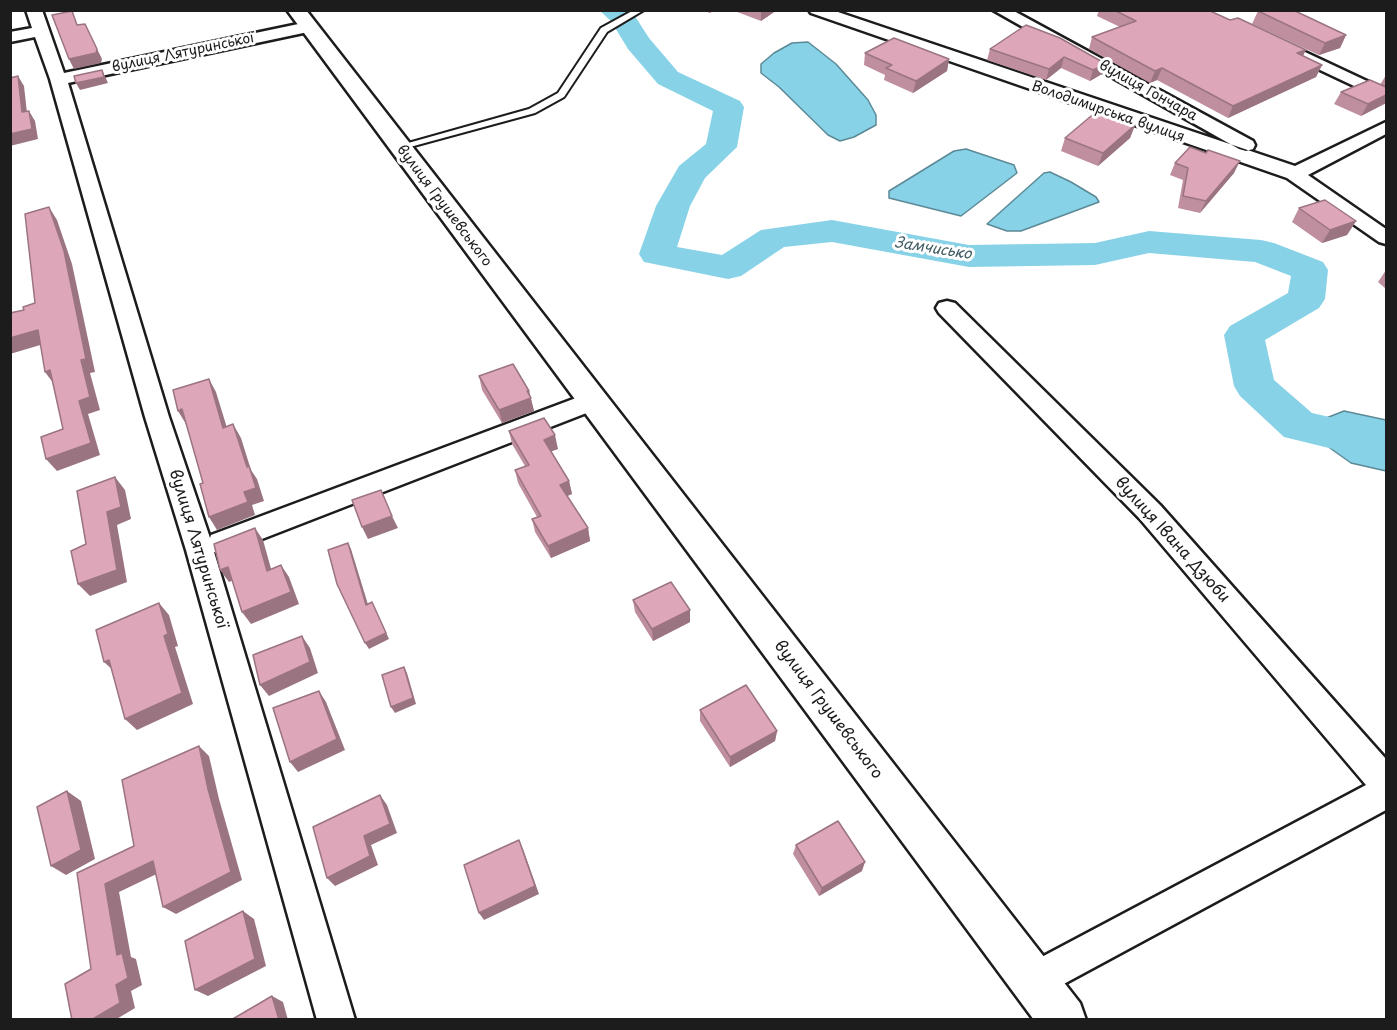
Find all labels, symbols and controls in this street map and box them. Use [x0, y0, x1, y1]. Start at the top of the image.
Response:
street label: вулиця Лятуринської [110, 30, 256, 76]
street label: вулиця Гончара [1096, 57, 1200, 125]
street label: Володимирська вулиця [1029, 78, 1187, 146]
street label: вулиця Грушевського [393, 142, 495, 270]
water label: Замчисько [893, 234, 973, 264]
street label: вулиця Лятуринської [165, 467, 231, 631]
street label: вулиця Івана Дзюби [1111, 473, 1233, 607]
street label: вулиця Грушевського [770, 637, 886, 783]

